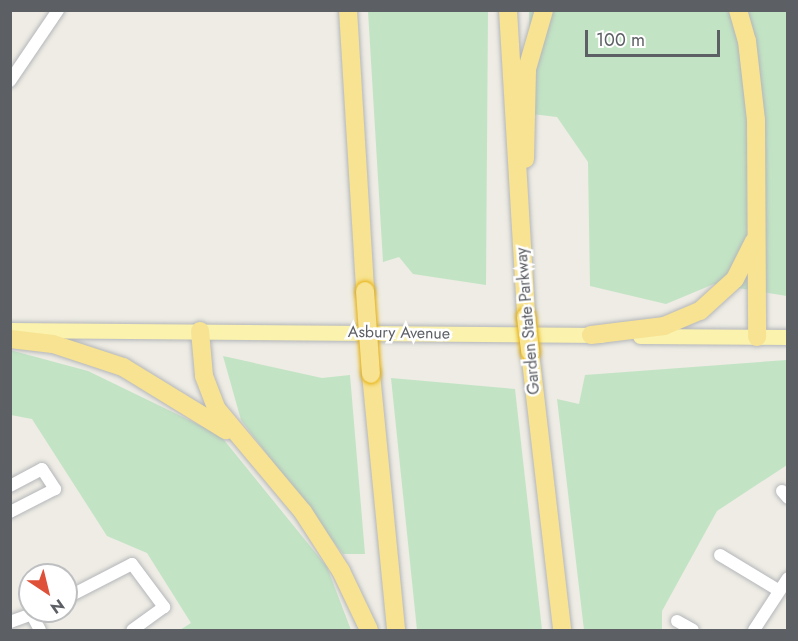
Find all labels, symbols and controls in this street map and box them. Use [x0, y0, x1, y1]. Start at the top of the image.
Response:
scale bar [588, 18, 723, 56]
text: 100 m [596, 27, 645, 53]
street label: Garden State Parkway [512, 247, 544, 395]
street label: Asbury Avenue [348, 323, 450, 343]
north arrow [18, 563, 78, 623]
text: N [46, 593, 69, 620]

